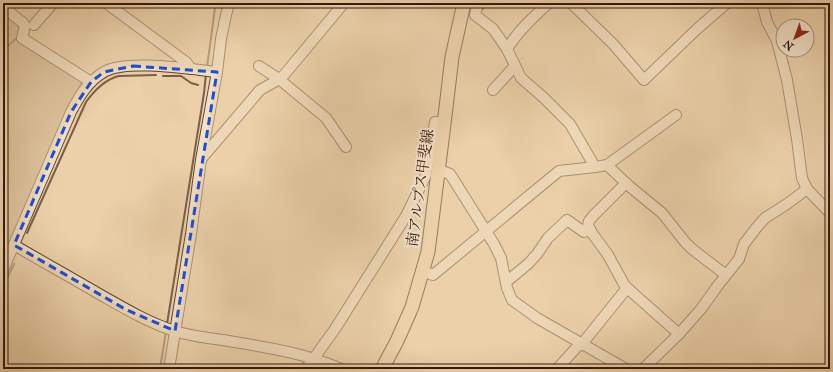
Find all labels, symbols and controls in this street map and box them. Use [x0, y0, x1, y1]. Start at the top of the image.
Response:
north arrow [775, 18, 815, 58]
text: N [780, 37, 797, 53]
street label: 南アルプス甲斐線 [403, 128, 437, 248]

